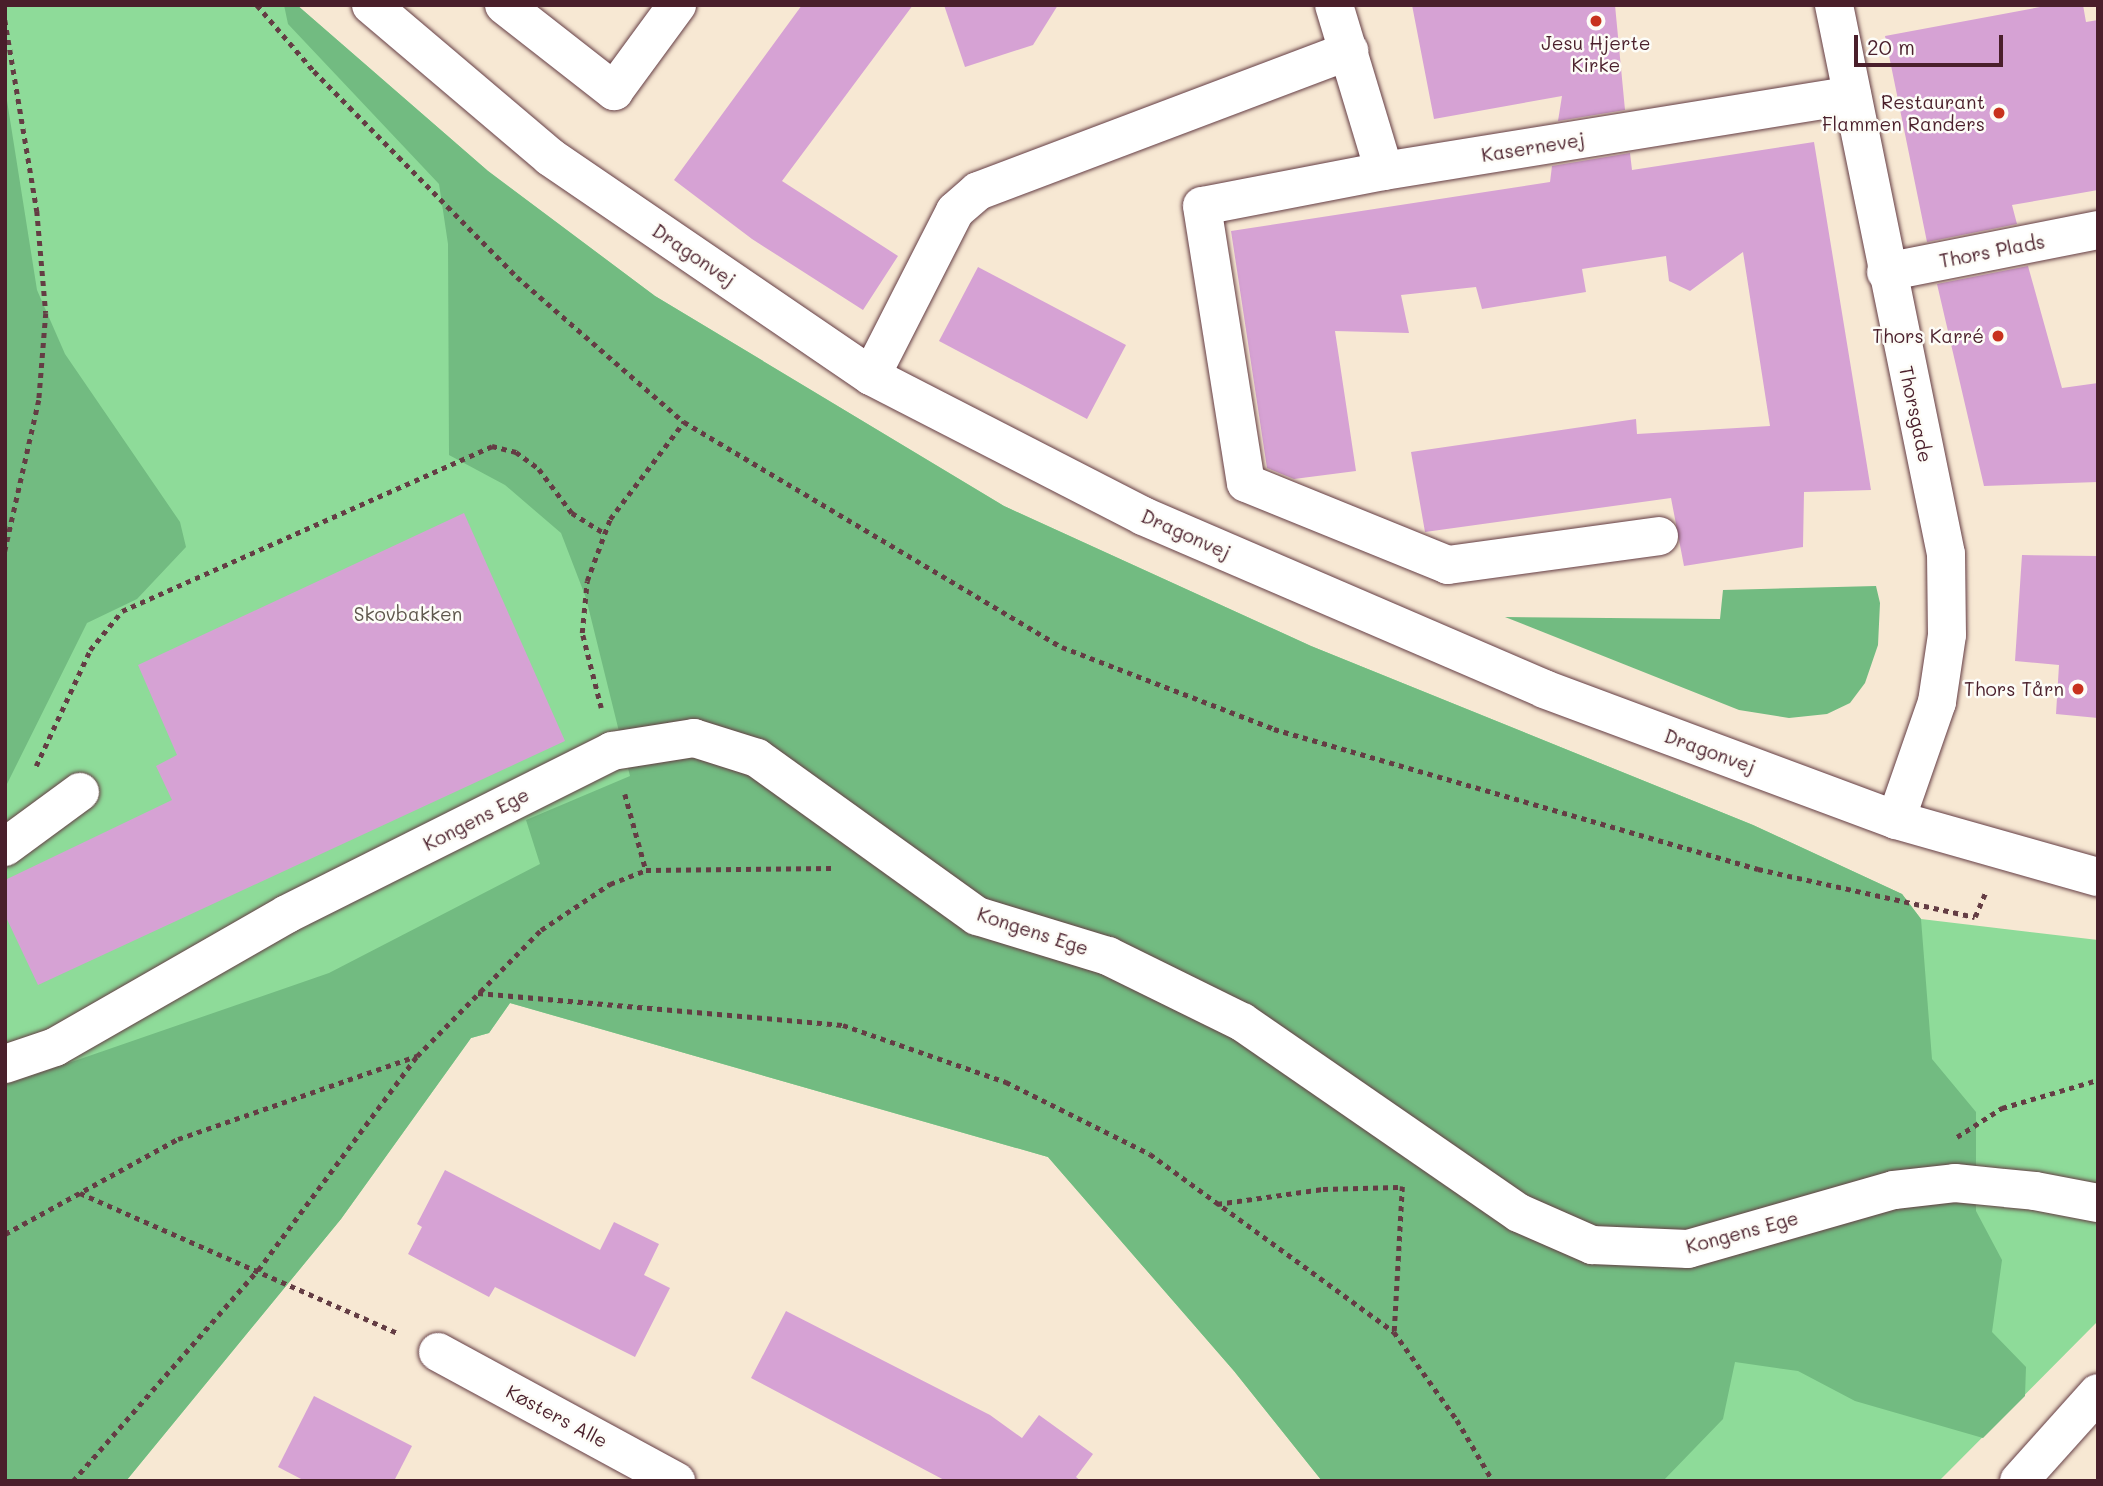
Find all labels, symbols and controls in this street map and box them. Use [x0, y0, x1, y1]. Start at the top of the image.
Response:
marker: Jesu Hjerte Kirke [1588, 13, 1604, 29]
scale bar [1858, 21, 2007, 65]
place label: Jesu Hjerte Kirke [1541, 32, 1651, 76]
text: 20 m [1867, 33, 1915, 60]
place label: Restaurant Flammen Randers [1822, 91, 1985, 135]
marker: Restaurant Flammen Randers [1991, 105, 2007, 121]
street label: Kasernevej [1480, 128, 1586, 166]
street label: Dragonvej [648, 219, 740, 291]
street label: Thors Plads [1937, 230, 2047, 272]
place label: Thors Karré [1872, 325, 1984, 347]
marker: Thors Karré [1990, 328, 2006, 344]
street label: Thorsgade [1895, 364, 1937, 464]
street label: Dragonvej [1138, 504, 1234, 564]
park label: Skovbakken [354, 603, 462, 625]
place label: Thors Tårn [1964, 678, 2064, 700]
marker: Thors Tårn [2070, 681, 2086, 697]
street label: Dragonvej [1661, 724, 1759, 778]
street label: Kongens Ege [419, 783, 533, 855]
street label: Kongens Ege [974, 902, 1092, 960]
street label: Kongens Ege [1683, 1206, 1801, 1258]
street label: Køsters Alle [502, 1380, 612, 1452]

